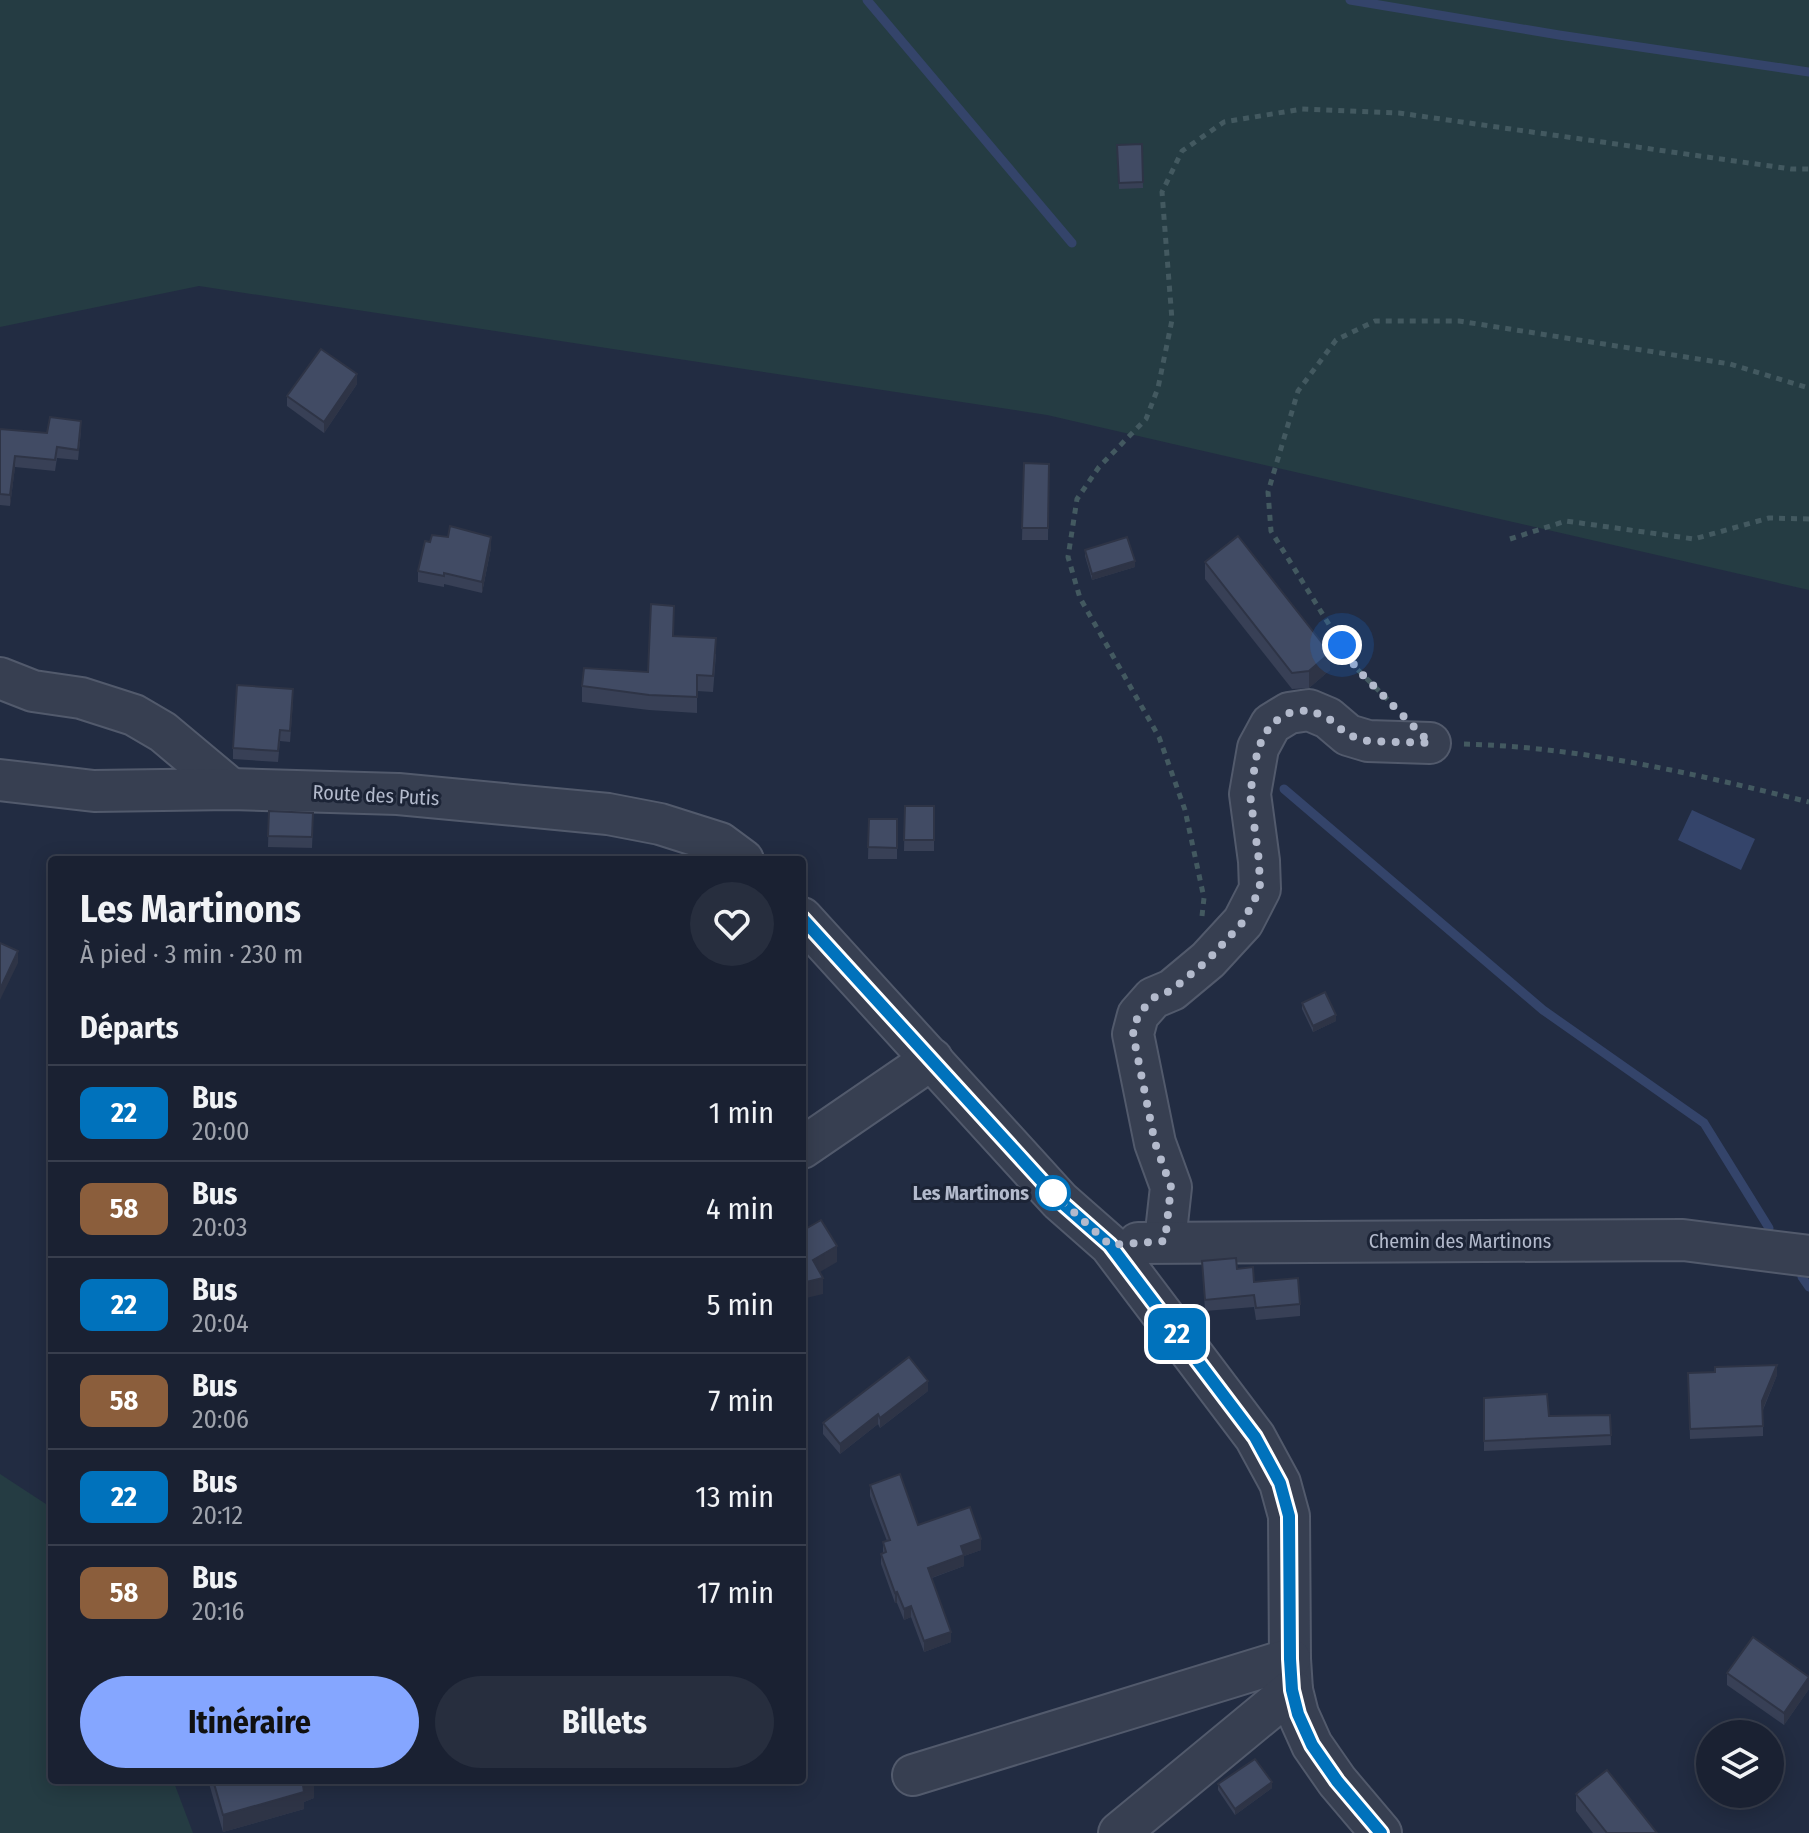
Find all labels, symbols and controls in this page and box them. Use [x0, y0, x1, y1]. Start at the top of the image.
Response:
your location [1322, 625, 1362, 665]
street label: Route des Putis [312, 780, 440, 810]
button: heart [690, 882, 774, 966]
text: Les Martinons [80, 886, 301, 932]
text: À pied · 3 min · 230 m [80, 939, 303, 970]
text: Départs [80, 1010, 179, 1046]
text: Bus [192, 1080, 237, 1116]
text: 1 min [709, 1095, 774, 1131]
text: 22 [111, 1096, 137, 1129]
text: 20:00 [192, 1116, 250, 1147]
text: Bus [192, 1176, 237, 1212]
marker: Les Martinons [1036, 1176, 1070, 1210]
place label: Les Martinons [913, 1181, 1029, 1205]
text: 4 min [706, 1191, 774, 1227]
text: 58 [110, 1192, 138, 1225]
text: 20:03 [192, 1212, 248, 1243]
street label: Chemin des Martinons [1369, 1229, 1551, 1253]
text: Bus [192, 1272, 237, 1308]
text: 5 min [707, 1287, 774, 1323]
text: 22 [111, 1288, 137, 1321]
text: 20:04 [192, 1308, 249, 1339]
line badge: 22 [1141, 1308, 1213, 1360]
text: 22 [1164, 1317, 1190, 1350]
text: Bus [192, 1368, 237, 1404]
text: 7 min [708, 1383, 774, 1419]
text: 58 [110, 1384, 138, 1417]
text: 20:06 [192, 1404, 249, 1435]
text: Bus [192, 1464, 237, 1500]
text: 13 min [695, 1479, 774, 1515]
text: 22 [111, 1480, 137, 1513]
text: 20:12 [192, 1500, 243, 1531]
text: Bus [192, 1560, 237, 1596]
text: 17 min [697, 1575, 774, 1611]
text: 58 [110, 1576, 138, 1609]
text: 20:16 [192, 1596, 245, 1627]
button: Itinéraire [80, 1676, 419, 1768]
button: Billets [435, 1676, 774, 1768]
map controls [1696, 1720, 1784, 1808]
button: layers [1696, 1720, 1784, 1808]

